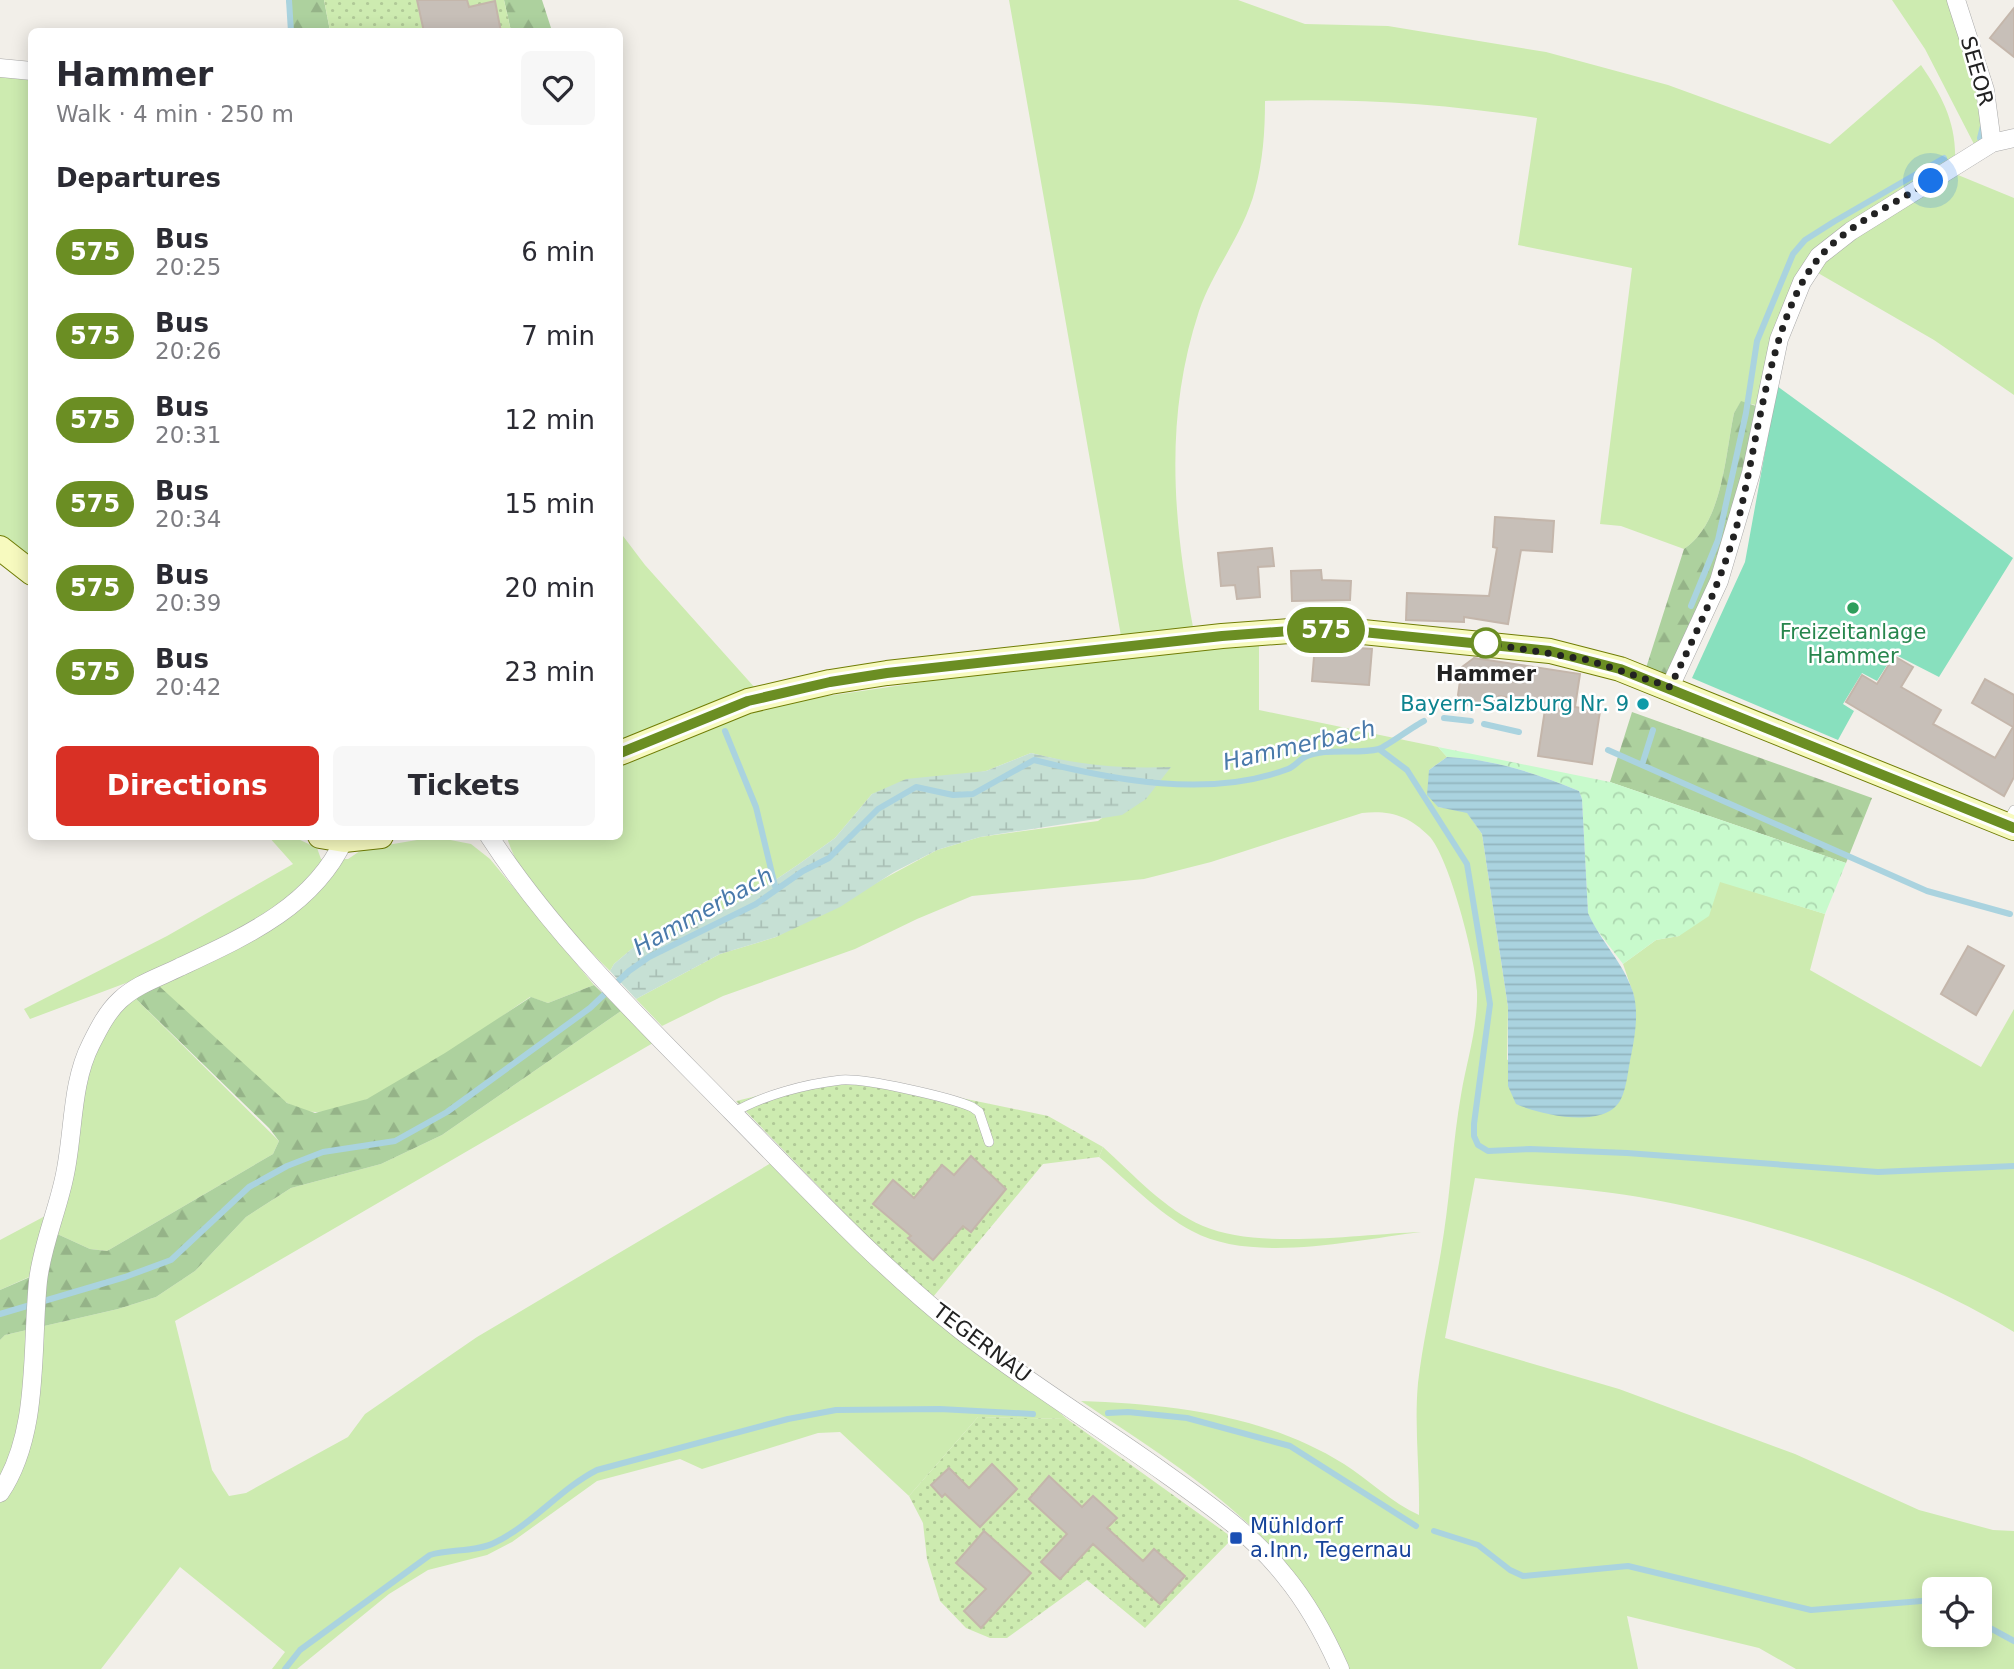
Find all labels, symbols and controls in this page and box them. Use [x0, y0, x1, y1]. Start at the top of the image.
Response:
street label: SEEOR [1956, 34, 1998, 108]
button: heart [521, 51, 595, 125]
text: Hammer [56, 55, 213, 94]
text: Walk · 4 min · 250 m [56, 101, 294, 127]
text: Departures [56, 163, 221, 193]
your location [1913, 163, 1948, 198]
text: Bus [155, 224, 209, 254]
text: 6 min [521, 237, 595, 267]
text: 575 [70, 238, 120, 266]
text: 20:25 [155, 254, 221, 280]
text: Bus [155, 308, 209, 338]
text: 7 min [521, 321, 595, 351]
text: 575 [70, 322, 120, 350]
text: 20:26 [155, 338, 221, 364]
text: Bus [155, 392, 209, 422]
text: 12 min [505, 405, 595, 435]
text: 575 [70, 406, 120, 434]
text: 20:31 [155, 422, 221, 448]
text: Bus [155, 476, 209, 506]
text: 15 min [505, 489, 595, 519]
text: 575 [70, 490, 120, 518]
text: 20:34 [155, 506, 221, 532]
text: Bus [155, 560, 209, 590]
text: 20 min [505, 573, 595, 603]
text: 575 [70, 574, 120, 602]
text: 20:39 [155, 590, 221, 616]
marker: Freizeitanlage Hammer [1845, 600, 1861, 616]
line badge: 575 [1286, 607, 1366, 653]
text: 575 [1301, 616, 1351, 644]
place label: Freizeitanlage Hammer [1780, 620, 1926, 668]
marker: Hammer [1471, 628, 1501, 658]
text: Bus [155, 644, 209, 674]
text: 23 min [505, 657, 595, 687]
text: 575 [70, 658, 120, 686]
place label: Hammer [1436, 662, 1537, 686]
text: 20:42 [155, 674, 221, 700]
place label: Bayern-Salzburg Nr. 9 [1400, 692, 1629, 716]
marker: Bayern-Salzburg Nr. 9 [1635, 696, 1651, 712]
water label: Hammerbach [1220, 715, 1378, 775]
button: Directions [56, 746, 319, 826]
button: Tickets [333, 746, 595, 826]
water label: Hammerbach [629, 862, 777, 960]
street label: TEGERNAU [928, 1298, 1035, 1387]
place label: Mühldorf a.Inn, Tegernau [1250, 1514, 1412, 1562]
marker: Mühldorf a.Inn, Tegernau [1228, 1530, 1244, 1546]
map controls [1922, 1577, 1992, 1647]
button: locate [1922, 1577, 1992, 1647]

